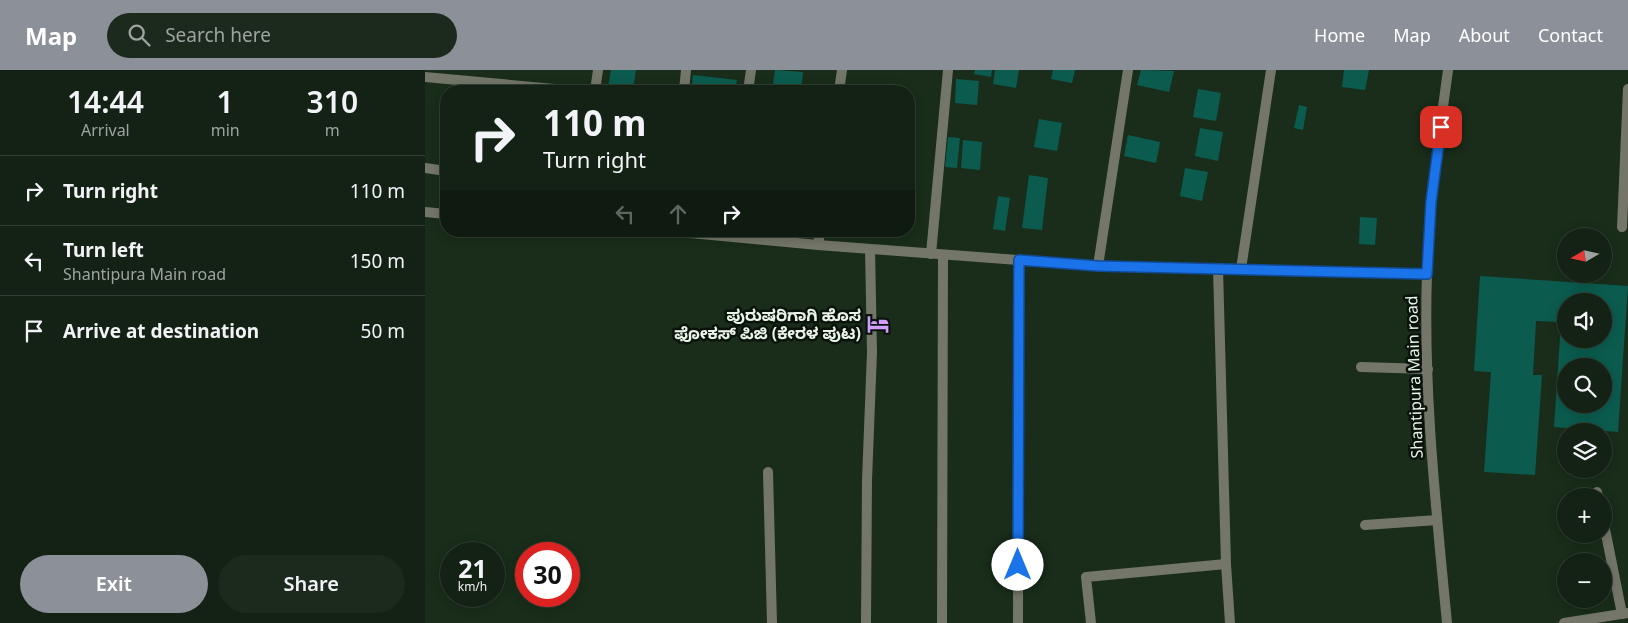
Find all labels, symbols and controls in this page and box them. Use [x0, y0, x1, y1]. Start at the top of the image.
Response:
search box [107, 13, 457, 58]
text: Map [25, 19, 77, 52]
icon: search [125, 21, 153, 49]
text: Search here [165, 22, 271, 48]
text: Home [1314, 23, 1365, 47]
text: Map [1393, 23, 1431, 47]
text: About [1459, 23, 1510, 47]
text: Contact [1538, 23, 1603, 47]
text: 14:44 [67, 81, 144, 122]
text: 1 [217, 81, 234, 122]
text: 310 [307, 81, 358, 122]
text: 110 m [543, 99, 646, 146]
icon: right [460, 105, 525, 170]
pin [1420, 106, 1462, 148]
icon: arrive [1427, 113, 1455, 141]
text: Arrival [81, 119, 130, 141]
text: min [211, 119, 240, 141]
text: m [325, 119, 340, 141]
text: Turn right [543, 144, 646, 174]
icon: right [20, 177, 48, 205]
text: Turn right [63, 178, 158, 204]
text: 110 m [350, 178, 405, 204]
icon: left [611, 200, 639, 228]
icon: ahead [664, 200, 692, 228]
icon: right [717, 200, 745, 228]
north arrow [1557, 228, 1613, 282]
map controls [1557, 228, 1612, 608]
text: Turn left [63, 237, 144, 263]
icon: left [20, 247, 48, 275]
text: 150 m [350, 248, 405, 274]
text: Shantipura Main road [63, 263, 226, 285]
button: sound [1557, 293, 1612, 348]
street label: Shantipura Main road [1400, 295, 1428, 459]
place label: ಪುರುಷರಿಗಾಗಿ ಹೊಸ ಫೋಕಸ್ ಪಿಜಿ (ಕೇರಳ ಪುಟ) [674, 304, 861, 344]
hotel icon: ಪುರುಷರಿಗಾಗಿ ಹೊಸ ಫೋಕಸ್ ಪಿಜಿ (ಕೇರಳ ಪುಟ) [865, 311, 891, 337]
icon: arrive [20, 317, 48, 345]
text: Arrive at destination [63, 318, 259, 344]
text: 50 m [361, 318, 405, 344]
button: search [1557, 358, 1612, 413]
button: layers [1557, 423, 1612, 478]
button: + [1557, 488, 1612, 543]
position arrow [991, 538, 1043, 590]
speed limit sign: 30 [515, 542, 580, 607]
text: 21 [458, 551, 487, 585]
button: − [1557, 553, 1612, 608]
button: Exit [20, 555, 208, 613]
button: Share [218, 555, 405, 613]
text: km/h [458, 578, 487, 595]

